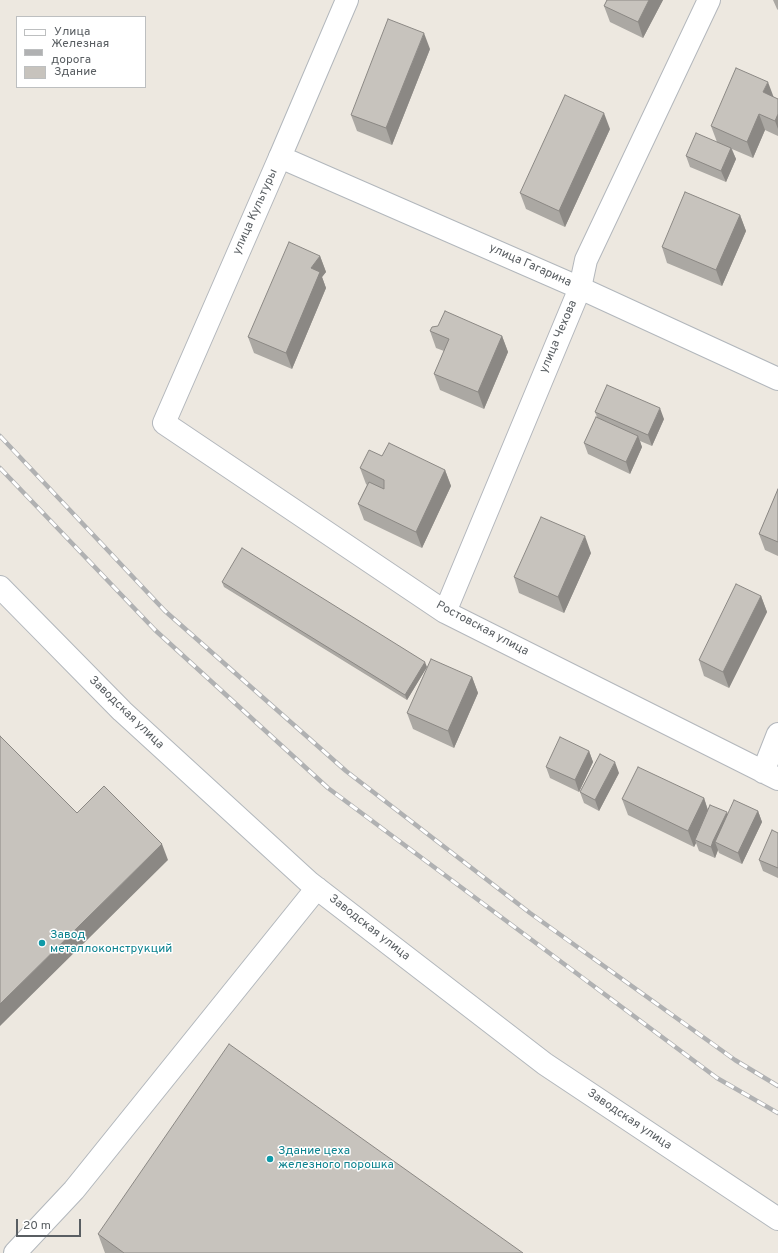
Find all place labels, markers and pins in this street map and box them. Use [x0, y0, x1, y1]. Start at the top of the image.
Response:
place label: Завод металлоконструкций [50, 929, 172, 957]
marker: Завод металлоконструкций [37, 938, 47, 948]
place label: Здание цеха железного порошка [278, 1145, 394, 1173]
marker: Здание цеха железного порошка [265, 1154, 275, 1164]

